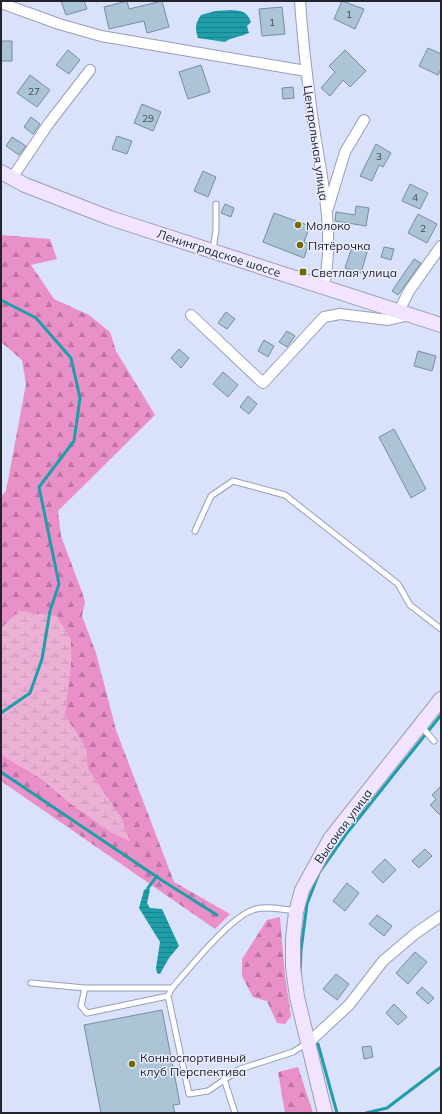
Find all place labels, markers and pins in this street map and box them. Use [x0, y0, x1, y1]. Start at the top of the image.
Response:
place label: Молоко [306, 218, 351, 233]
marker: Молоко [293, 220, 303, 230]
place label: Пятёрочка [308, 238, 371, 253]
marker: Пятёрочка [295, 240, 305, 250]
place label: Светлая улица [311, 265, 397, 280]
marker: Светлая улица [298, 267, 308, 277]
place label: Конноспортивный клуб Перспектива [140, 1050, 246, 1079]
marker: Конноспортивный клуб Перспектива [127, 1059, 137, 1069]

